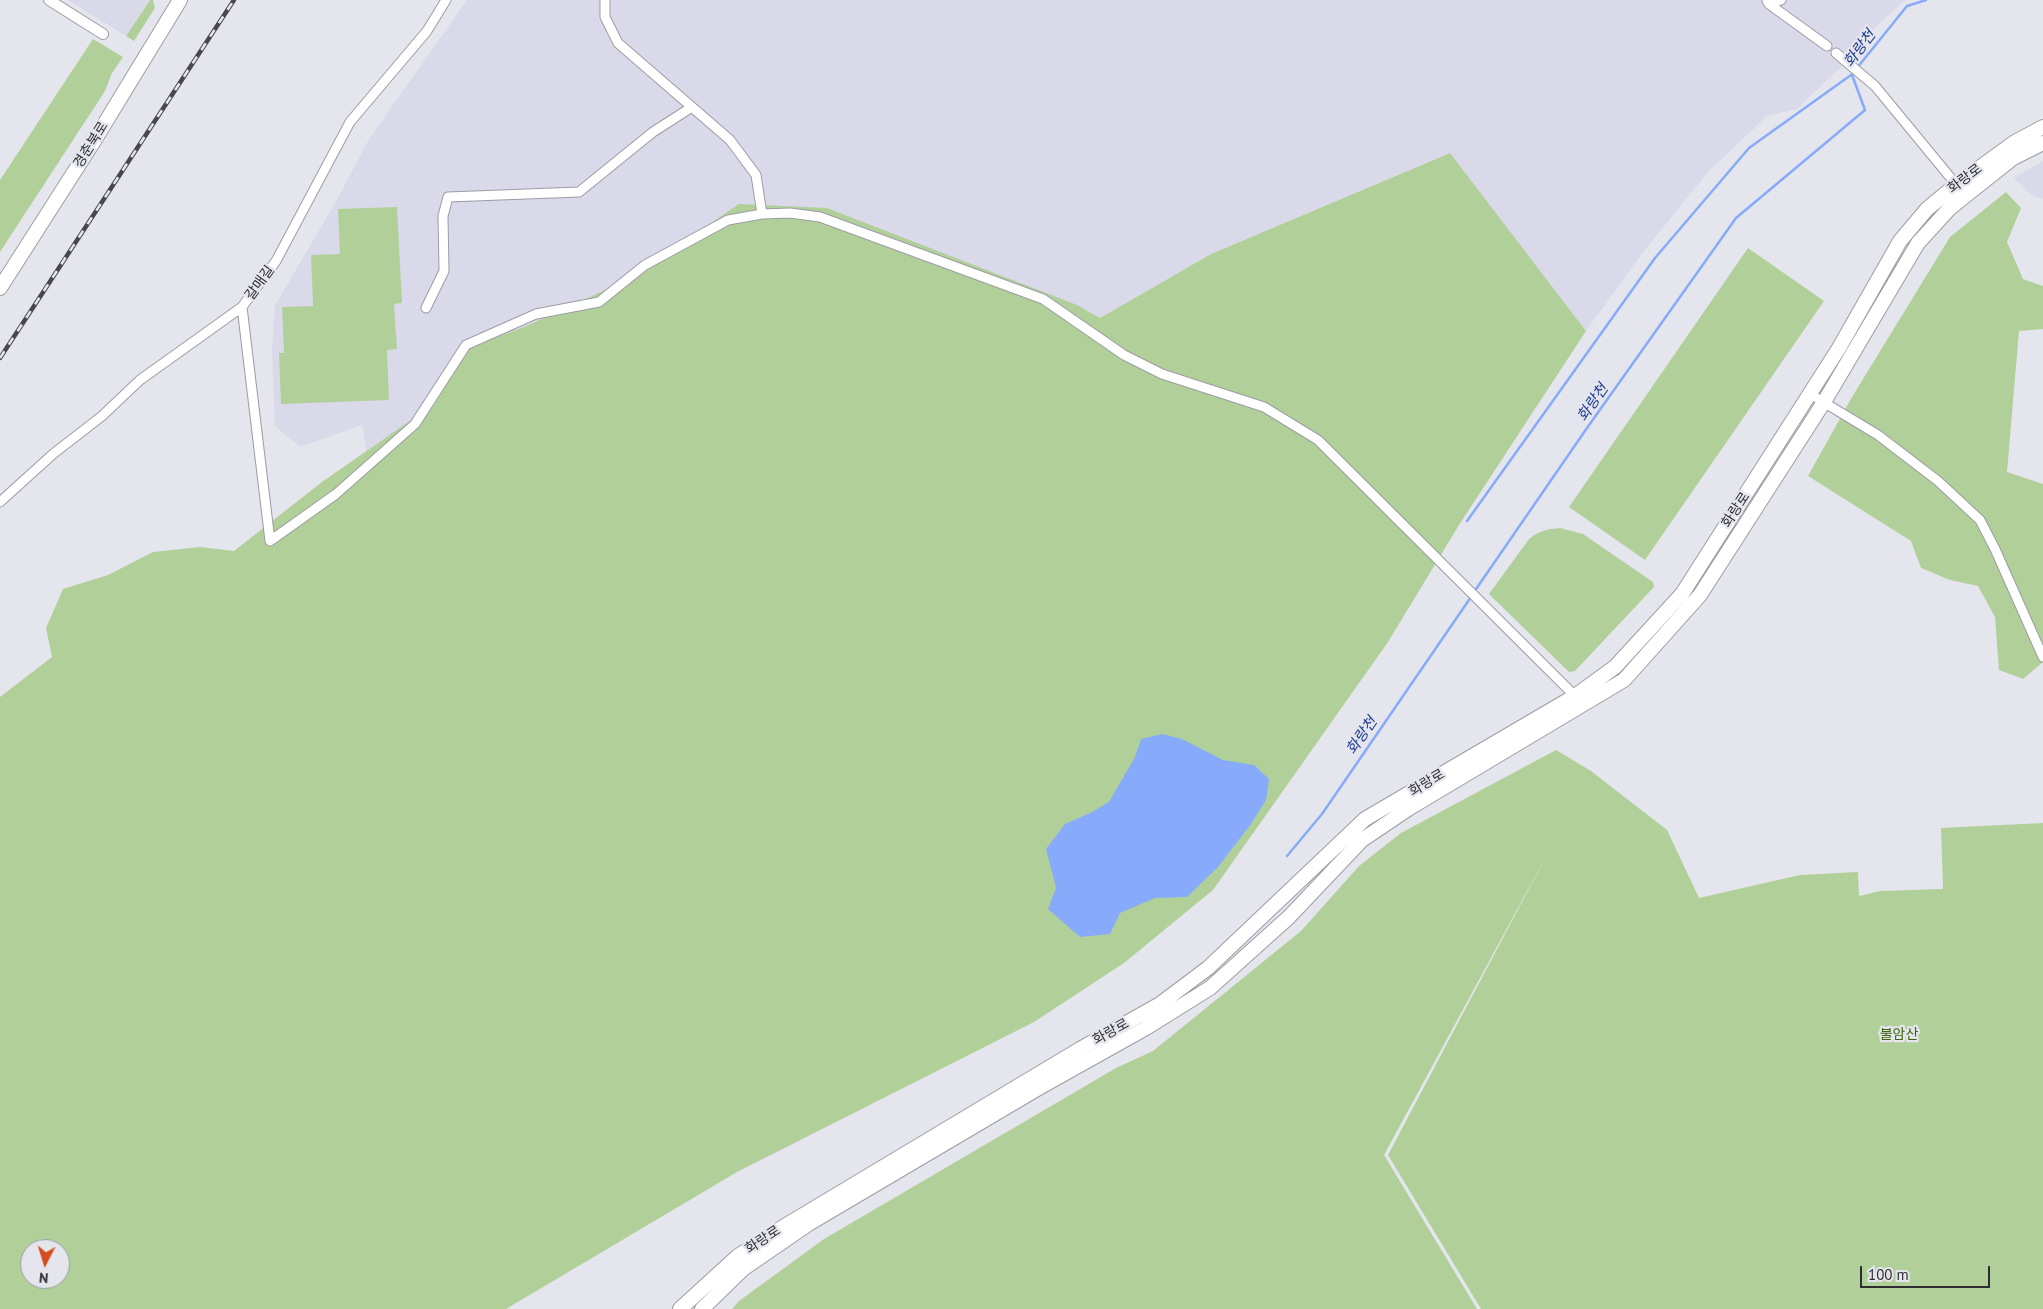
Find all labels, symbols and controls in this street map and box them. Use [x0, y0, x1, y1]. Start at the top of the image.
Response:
water label: 화랑천 [1840, 27, 1880, 71]
street label: 경춘북로 [70, 119, 112, 171]
street label: 화랑로 [1945, 161, 1985, 197]
street label: 갈매길 [242, 262, 278, 304]
water label: 화랑천 [1574, 381, 1612, 425]
street label: 화랑로 [1718, 489, 1754, 531]
water label: 화랑천 [1343, 714, 1381, 758]
street label: 화랑로 [1406, 766, 1448, 800]
street label: 화랑로 [1090, 1015, 1132, 1049]
park label: 불암산 [1880, 1027, 1918, 1043]
street label: 화랑로 [742, 1222, 784, 1258]
north arrow [20, 1239, 70, 1289]
scale bar [1863, 1256, 1993, 1288]
text: 100 m [1868, 1265, 1909, 1284]
text: N [38, 1269, 49, 1287]

